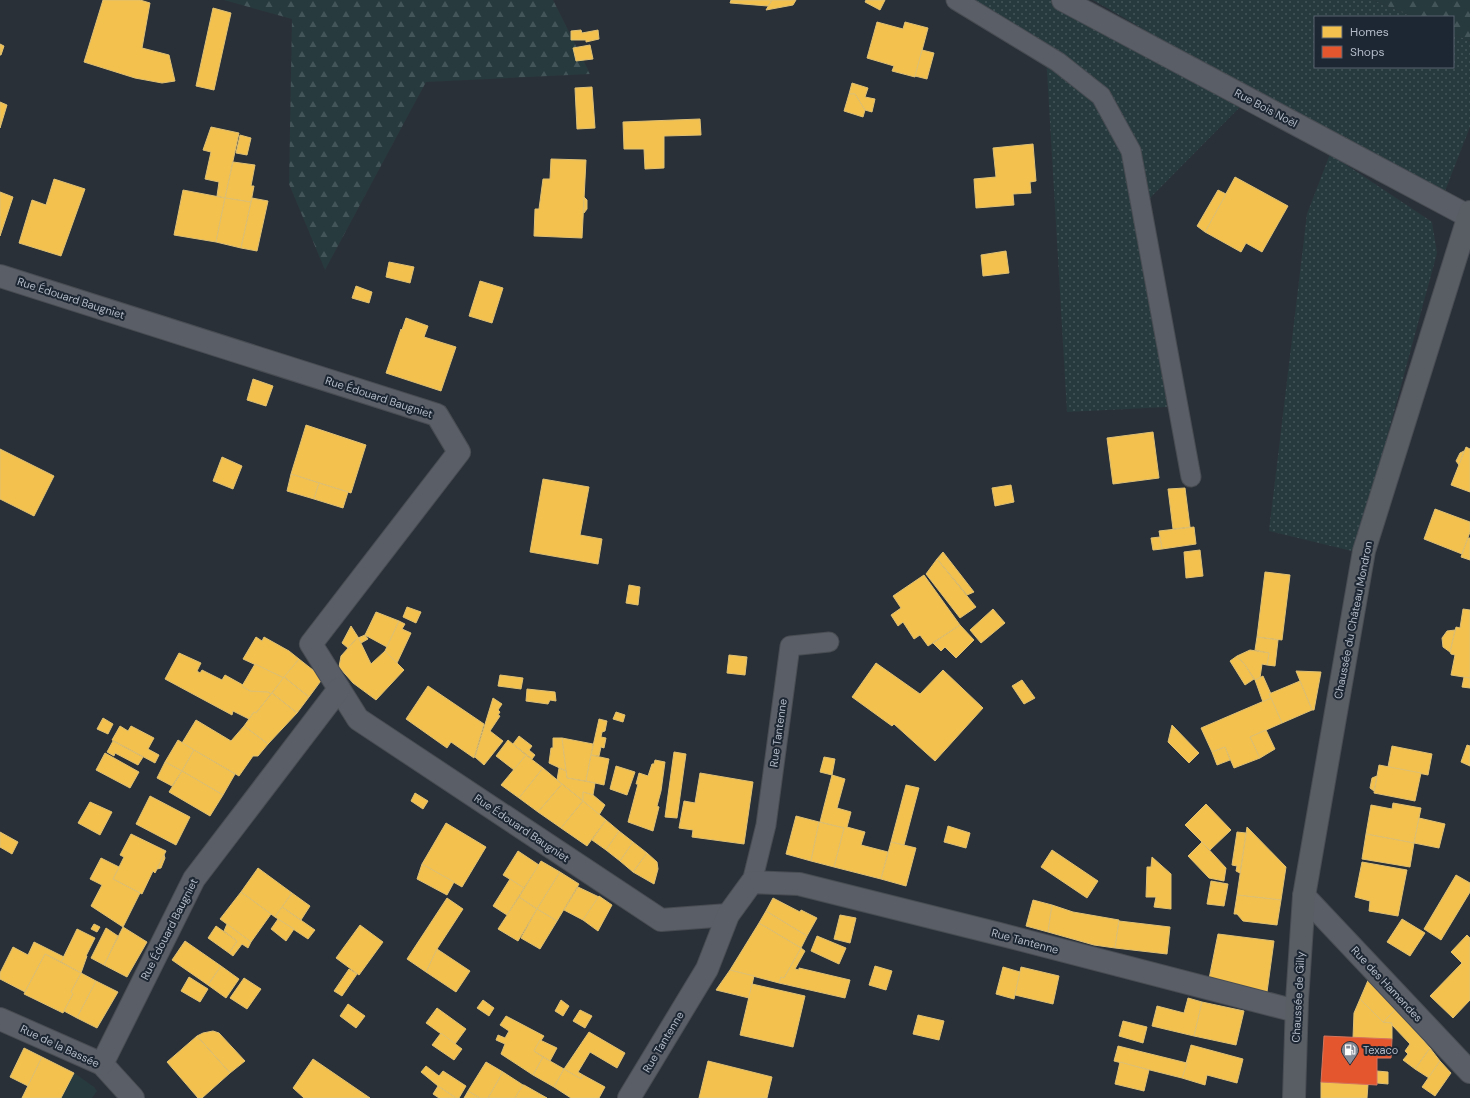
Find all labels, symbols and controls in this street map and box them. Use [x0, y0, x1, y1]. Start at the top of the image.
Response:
legend [1314, 16, 1454, 68]
text: Homes [1350, 24, 1389, 40]
text: Shops [1350, 44, 1385, 60]
street label: Rue Bois Noël [1232, 86, 1300, 130]
street label: Rue Édouard Baugniet [16, 274, 126, 322]
street label: Rue Édouard Baugniet [324, 373, 434, 421]
street label: Chaussée du Château Mondron [1331, 540, 1375, 700]
street label: Rue Tantenne [766, 698, 790, 768]
street label: Rue Édouard Baugniet [472, 791, 572, 865]
street label: Rue Édouard Baugniet [137, 876, 201, 982]
street label: Rue Tantenne [990, 925, 1060, 957]
street label: Rue des Hamendes [1348, 943, 1426, 1025]
street label: Chaussée de Gilly [1289, 951, 1307, 1043]
street label: Rue Tantenne [639, 1009, 687, 1075]
street label: Rue de la Bassée [18, 1022, 102, 1070]
fuel station icon: Texaco [1340, 1040, 1360, 1065]
place label: Texaco [1363, 1043, 1398, 1057]

